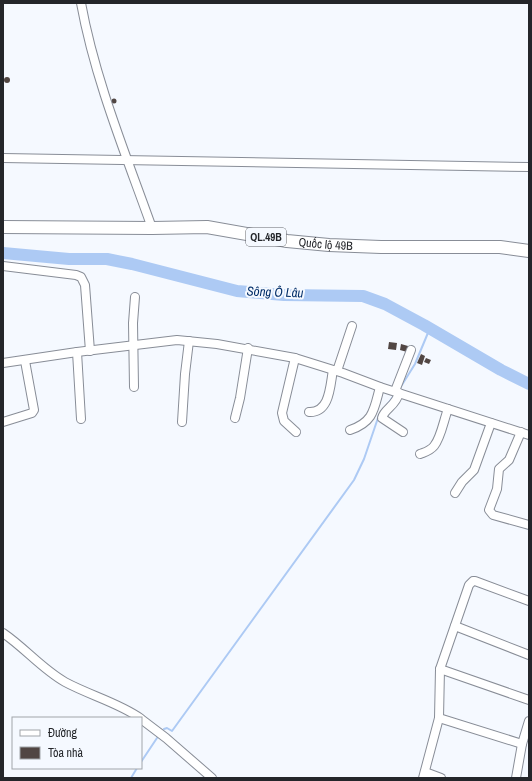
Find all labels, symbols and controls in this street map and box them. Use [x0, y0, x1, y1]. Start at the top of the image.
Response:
road number: QL.49B [246, 228, 286, 246]
street label: Quốc lộ 49B [298, 234, 353, 254]
water label: Sông Ô Lâu [246, 283, 304, 301]
legend [12, 717, 142, 769]
text: Đường [48, 725, 78, 741]
text: Tòa nhà [48, 745, 84, 761]

